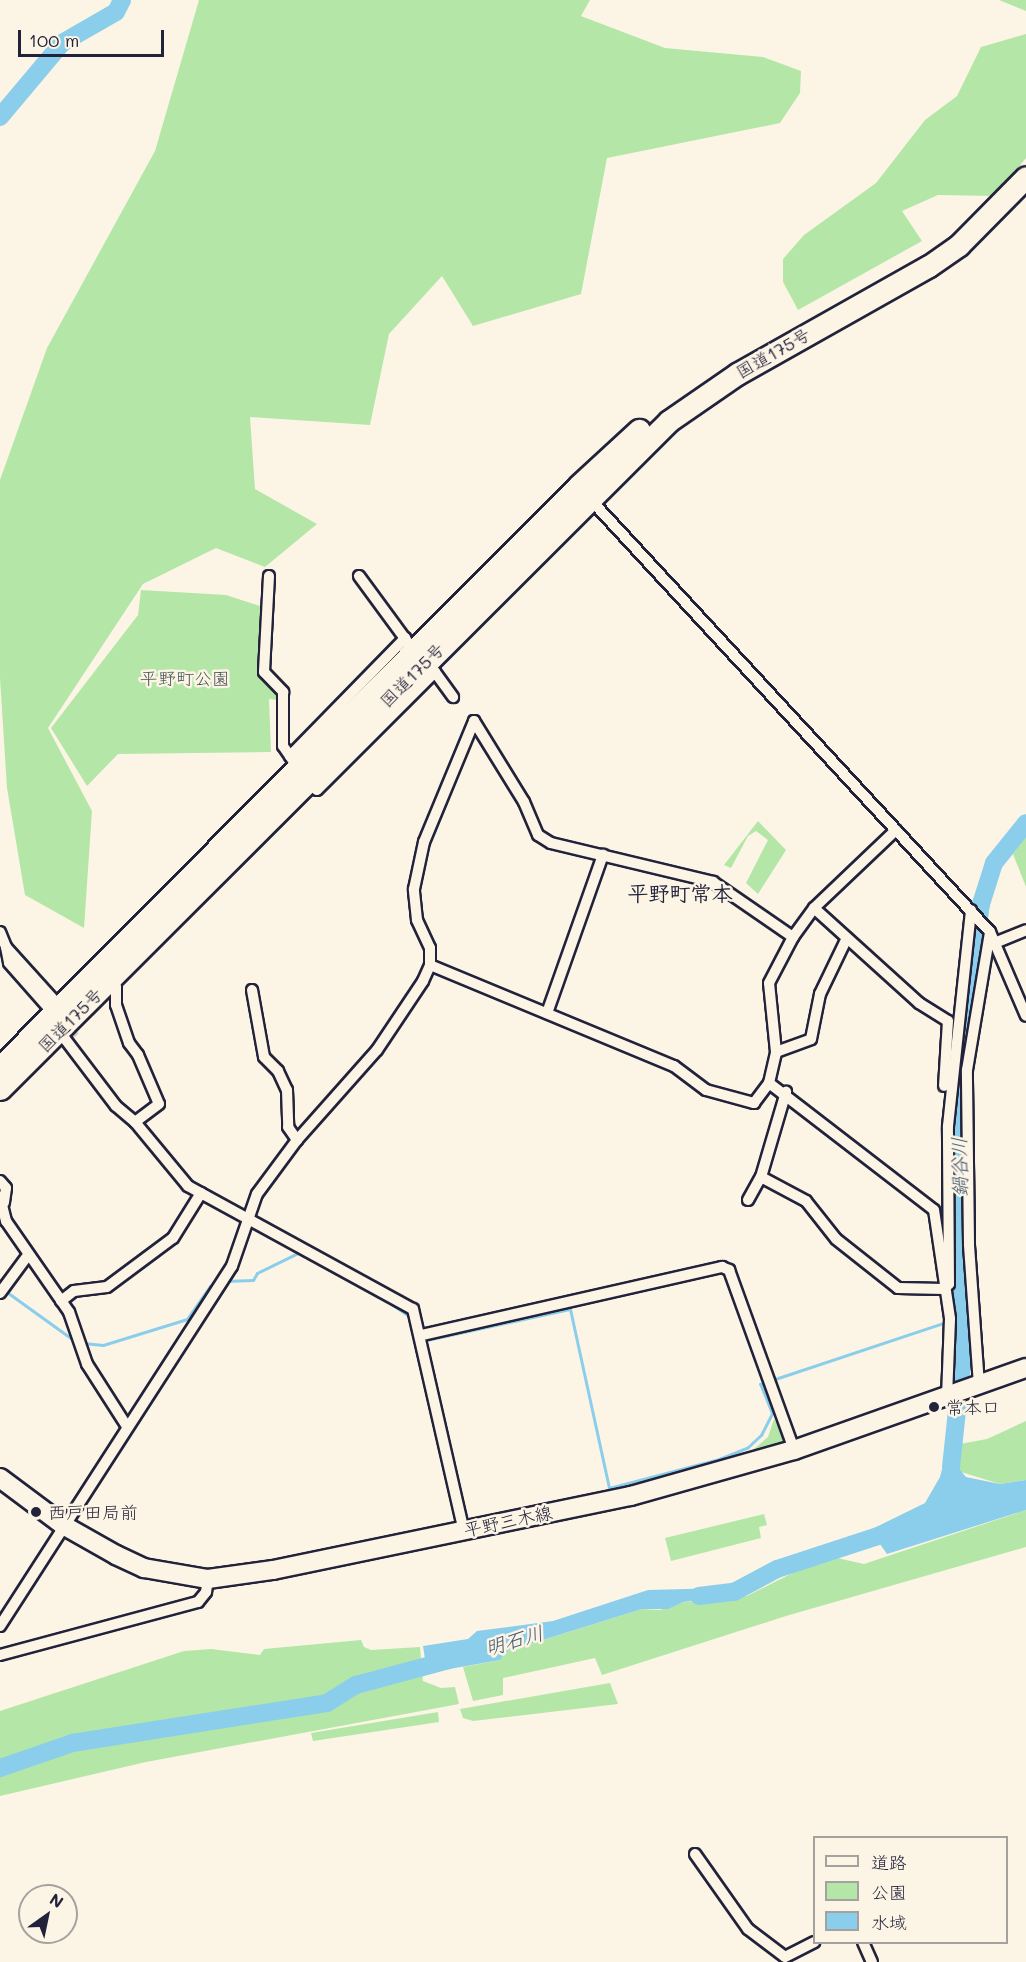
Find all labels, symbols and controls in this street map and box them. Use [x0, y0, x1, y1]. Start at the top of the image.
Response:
scale bar [21, 18, 166, 56]
text: 100 m [29, 28, 79, 52]
street label: 国道175号 [732, 323, 814, 383]
street label: 国道175号 [375, 638, 449, 712]
park label: 平野町公園 [140, 667, 230, 689]
district label: 平野町常本 [628, 880, 732, 906]
street label: 国道175号 [33, 983, 107, 1057]
water label: 鍋谷川 [946, 1137, 972, 1197]
place label: 常本口 [946, 1396, 1000, 1418]
marker: 常本口 [927, 1400, 941, 1414]
place label: 西戸田局前 [48, 1501, 138, 1523]
street label: 平野三木線 [462, 1501, 554, 1541]
marker: 西戸田局前 [29, 1505, 43, 1519]
water label: 明石川 [482, 1620, 546, 1660]
legend [813, 1836, 1008, 1944]
text: 道路 [871, 1850, 907, 1874]
text: 公園 [871, 1880, 907, 1904]
north arrow [18, 1884, 78, 1944]
text: N [46, 1888, 68, 1912]
text: 水域 [871, 1910, 907, 1934]

